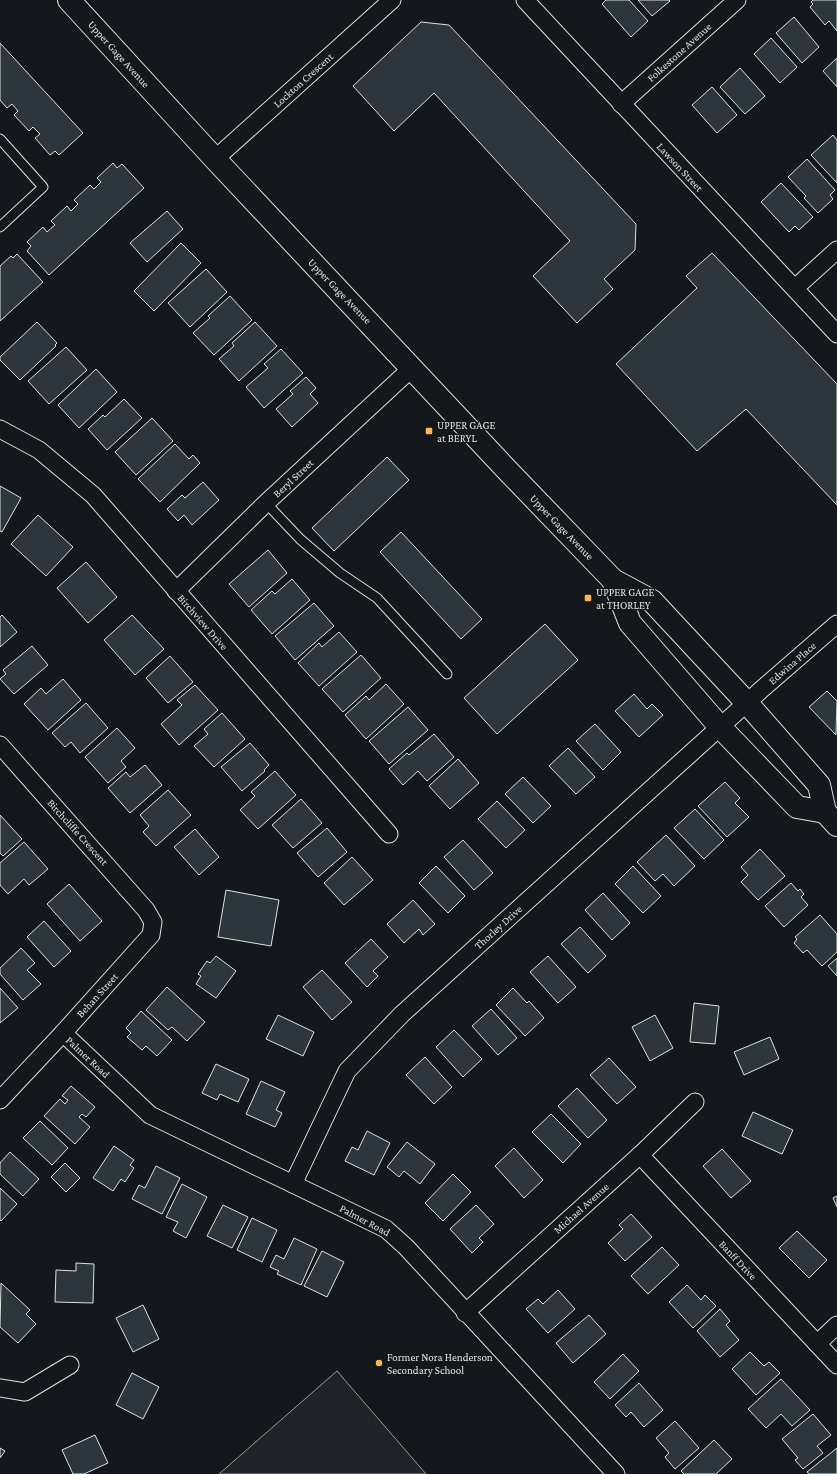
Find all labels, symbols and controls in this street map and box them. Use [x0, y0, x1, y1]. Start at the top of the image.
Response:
street label: Upper Gage Avenue [85, 18, 152, 91]
street label: Folkestone Avenue [644, 20, 714, 84]
street label: Lockton Crescent [271, 50, 335, 110]
street label: Lawson Street [654, 140, 706, 194]
street label: Upper Gage Avenue [305, 256, 374, 327]
place label: UPPER GAGE at BERYL [437, 419, 495, 444]
marker: UPPER GAGE at BERYL [424, 426, 434, 436]
street label: Beryl Street [270, 456, 317, 500]
street label: Upper Gage Avenue [527, 492, 596, 563]
place label: UPPER GAGE at THORLEY [596, 586, 654, 611]
street label: Birchview Drive [176, 592, 231, 652]
marker: UPPER GAGE at THORLEY [583, 593, 593, 603]
street label: Edwina Place [766, 639, 818, 687]
street label: Birchcliffe Crescent [45, 796, 111, 868]
street label: Thorley Drive [472, 902, 525, 952]
street label: Behan Street [74, 970, 120, 1020]
street label: Palmer Road [64, 1034, 112, 1080]
street label: Michael Avenue [551, 1180, 611, 1236]
street label: Palmer Road [338, 1202, 392, 1238]
street label: Banff Drive [717, 1238, 759, 1282]
place label: Former Nora Henderson Secondary School [387, 1351, 493, 1377]
marker: Former Nora Henderson Secondary School [374, 1358, 384, 1368]

